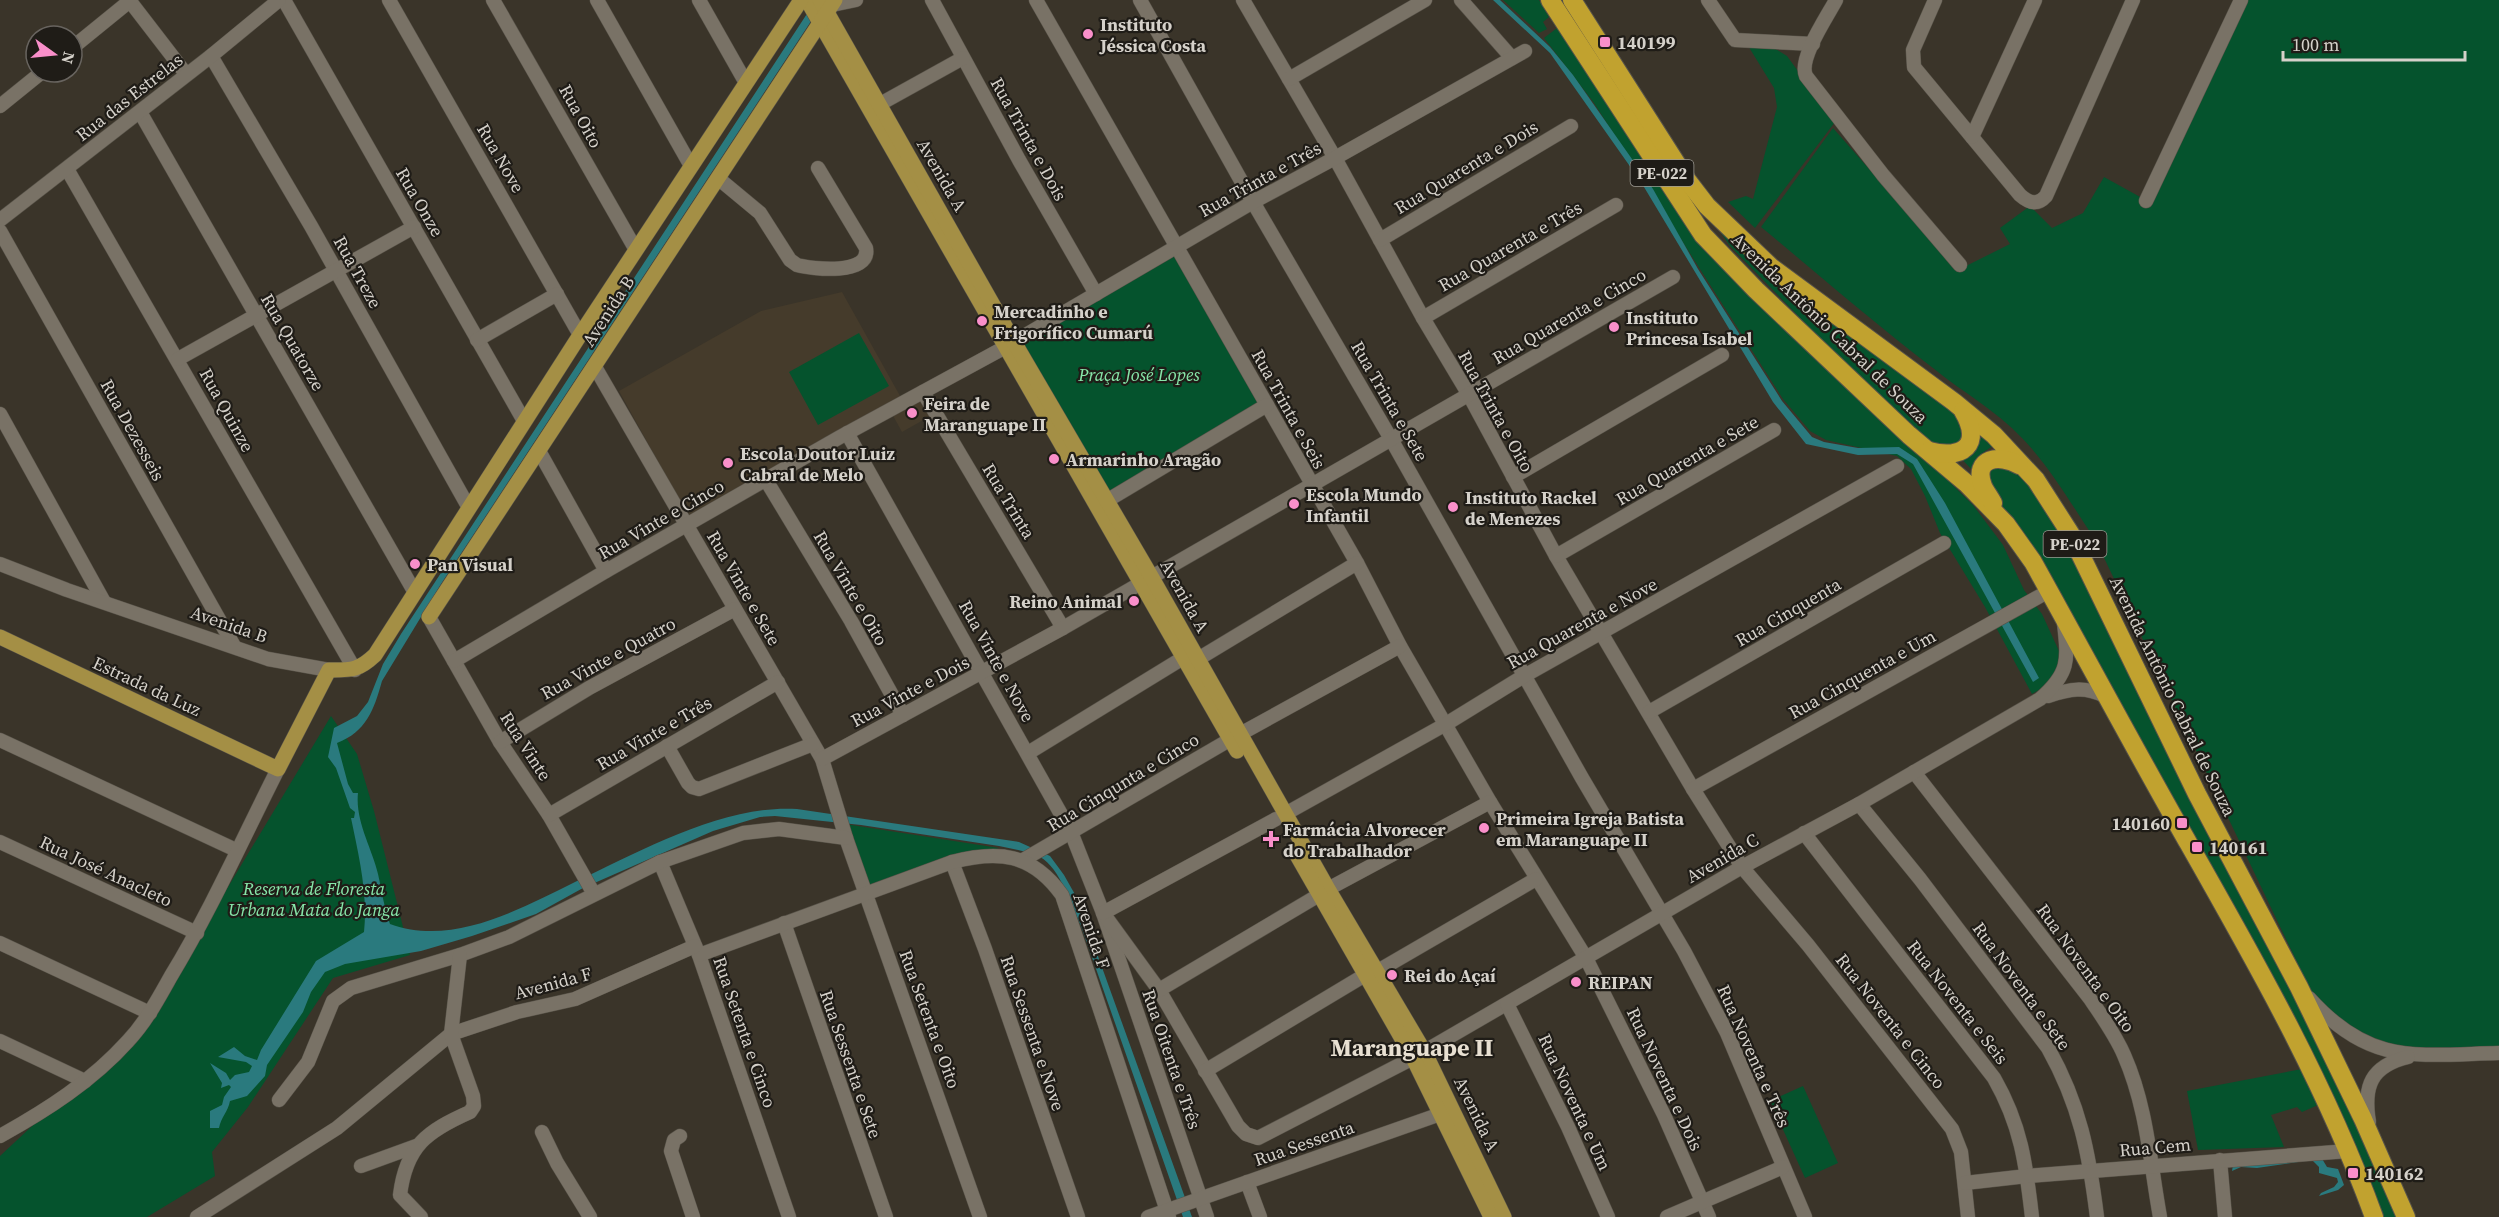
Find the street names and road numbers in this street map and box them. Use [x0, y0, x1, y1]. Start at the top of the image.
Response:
street label: Rua das Estrelas [70, 47, 188, 147]
street label: Rua Trinta e Dois [985, 73, 1073, 205]
street label: Rua Oito [553, 80, 609, 152]
street label: Rua Quarenta e Dois [1389, 114, 1543, 220]
street label: Rua Nove [471, 119, 531, 197]
street label: Avenida A [911, 134, 973, 216]
street label: Rua Trinta e Três [1194, 135, 1326, 223]
road number: PE-022 [1630, 160, 1694, 186]
street label: Rua Onze [390, 163, 450, 241]
street label: Rua Quarenta e Três [1434, 195, 1587, 297]
street label: Avenida Antônio Cabral de Souza [1726, 227, 1934, 430]
street label: Rua Treze [328, 231, 388, 313]
street label: Rua Quarenta e Cinco [1487, 262, 1651, 370]
street label: Avenida B [576, 271, 640, 351]
street label: Rua Quatorze [255, 289, 331, 395]
street label: Rua Trinta e Sete [1345, 336, 1435, 466]
street label: Rua Trinta e Seis [1246, 345, 1332, 474]
street label: Rua Trinta e Oito [1452, 346, 1540, 476]
street label: Rua Quinze [194, 364, 260, 456]
street label: Rua Dezesseis [95, 375, 171, 486]
street label: Rua Quarenta e Sete [1611, 409, 1763, 511]
street label: Rua Trinta [977, 458, 1042, 544]
street label: Rua Vinte e Cinco [593, 473, 729, 565]
street label: Rua Vinte e Sete [701, 526, 787, 650]
street label: Rua Vinte e Oito [808, 526, 894, 650]
road number: PE-022 [2044, 531, 2106, 557]
street label: Avenida A [1155, 555, 1215, 637]
street label: Rua Quarenta e Nove [1502, 571, 1662, 675]
street label: Rua Cinquenta [1730, 571, 1846, 652]
street label: Avenida Antônio Cabral de Souza [2104, 572, 2243, 821]
street label: Rua Vinte e Nove [953, 595, 1041, 727]
street label: Avenida B [187, 599, 271, 649]
street label: Rua Vinte e Quatro [536, 610, 680, 705]
street label: Rua Cinquenta e Um [1784, 623, 1940, 725]
street label: Rua Vinte e Dois [846, 649, 974, 733]
street label: Estrada da Luz [89, 650, 205, 722]
street label: Rua Vinte e Três [592, 690, 717, 776]
street label: Rua Vinte [494, 707, 558, 785]
street label: Rua Cinqunta e Cinco [1042, 727, 1204, 837]
street label: Avenida C [1681, 827, 1763, 889]
street label: Rua José Anacleto [36, 829, 177, 913]
street label: Avenida F [1067, 890, 1117, 972]
street label: Rua Noventa e Oito [2031, 899, 2141, 1037]
street label: Rua Noventa e Sete [1967, 917, 2077, 1055]
street label: Rua Noventa e Seis [1902, 935, 2014, 1069]
street label: Rua Setenta e Oito [893, 946, 967, 1092]
street label: Rua Noventa e Cinco [1830, 948, 1952, 1094]
street label: Rua Sessenta e Nove [995, 952, 1071, 1114]
street label: Rua Setenta e Cinco [707, 953, 783, 1111]
street label: Avenida F [512, 961, 594, 1005]
street label: Rua Noventa e Três [1711, 981, 1797, 1132]
street label: Rua Sessenta e Sete [814, 986, 888, 1142]
street label: Rua Oitenta e Três [1136, 986, 1208, 1132]
street label: Rua Noventa e Dois [1621, 1003, 1709, 1155]
street label: Rua Noventa e Um [1532, 1029, 1618, 1175]
street label: Avenida A [1448, 1072, 1506, 1156]
street label: Rua Sessenta [1251, 1114, 1358, 1172]
street label: Rua Cem [2118, 1131, 2192, 1163]

